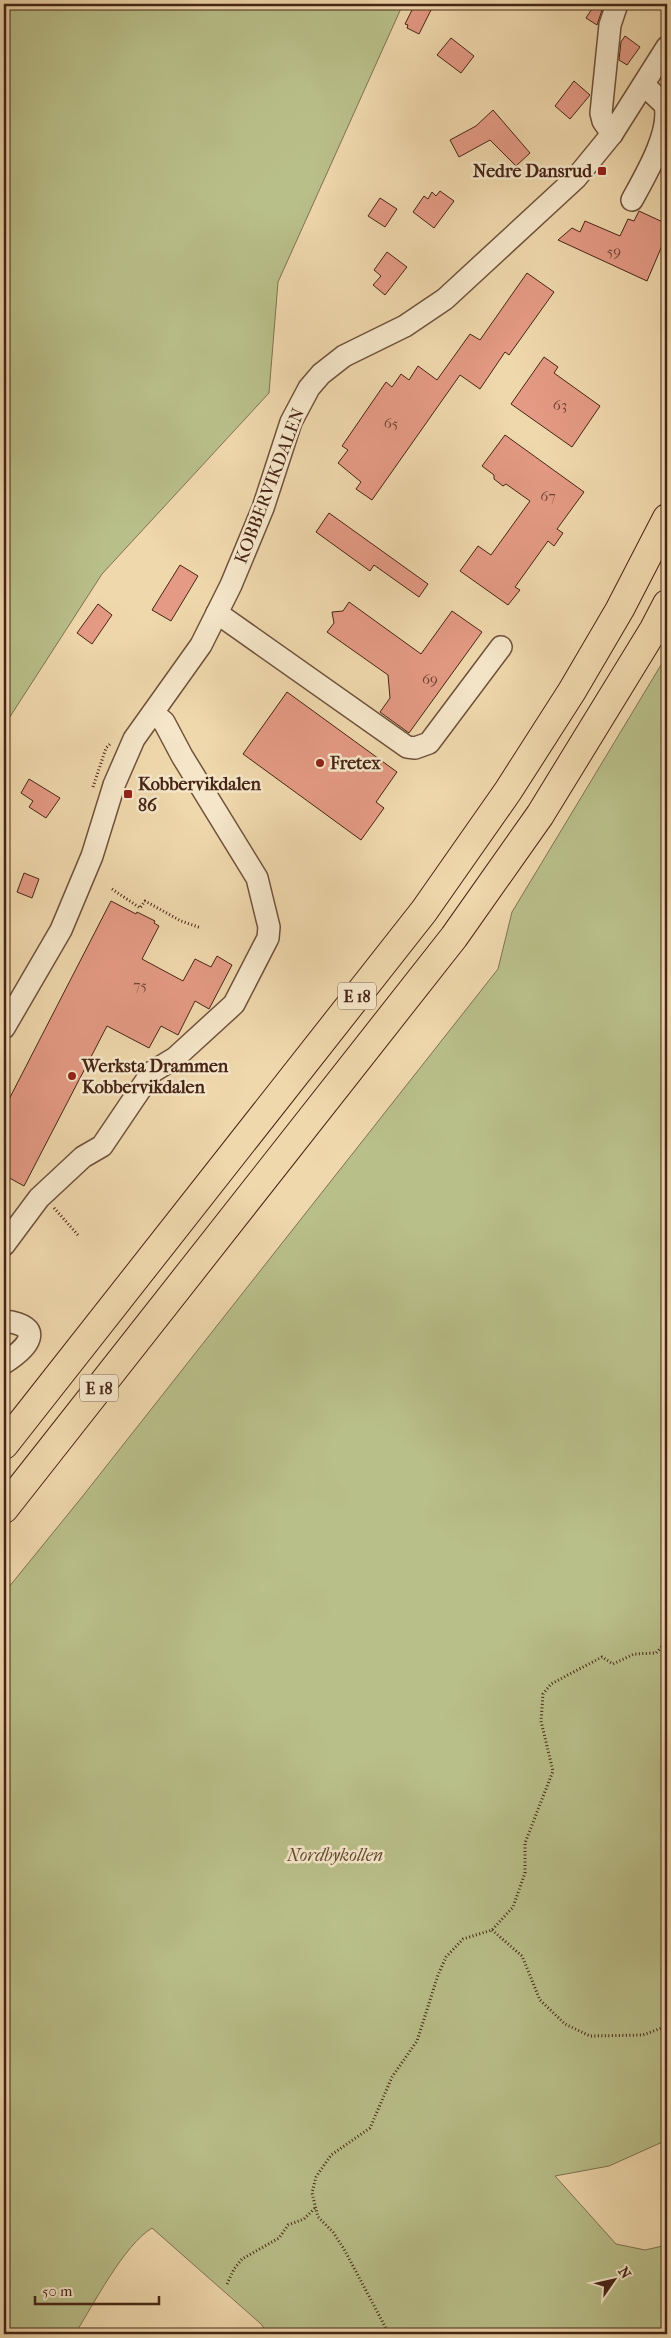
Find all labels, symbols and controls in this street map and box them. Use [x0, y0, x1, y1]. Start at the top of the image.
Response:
place label: Nedre Dansrud [473, 161, 593, 182]
marker: Nedre Dansrud [596, 165, 608, 177]
house number: 59 [607, 242, 621, 260]
house number: 63 [553, 396, 567, 414]
street label: KOBBERVIKDALEN [231, 405, 309, 567]
house number: 65 [384, 414, 398, 432]
house number: 67 [540, 487, 556, 505]
house number: 69 [422, 670, 438, 688]
place label: Fretex [329, 753, 381, 774]
marker: Fretex [314, 757, 326, 769]
place label: Kobbervikdalen 86 [138, 774, 261, 816]
marker: Kobbervikdalen 86 [122, 788, 134, 800]
house number: 75 [133, 976, 147, 994]
road number: E 18 [338, 982, 376, 1009]
place label: Werksta Drammen Kobbervikdalen [81, 1056, 229, 1098]
marker: Werksta Drammen Kobbervikdalen [66, 1070, 78, 1082]
road number: E 18 [80, 1375, 118, 1402]
park label: Nordbykollen [286, 1845, 383, 1866]
north arrow [588, 2256, 638, 2306]
text: N [614, 2264, 635, 2282]
scale bar [35, 2273, 159, 2305]
text: 50 m [42, 2282, 73, 2300]

